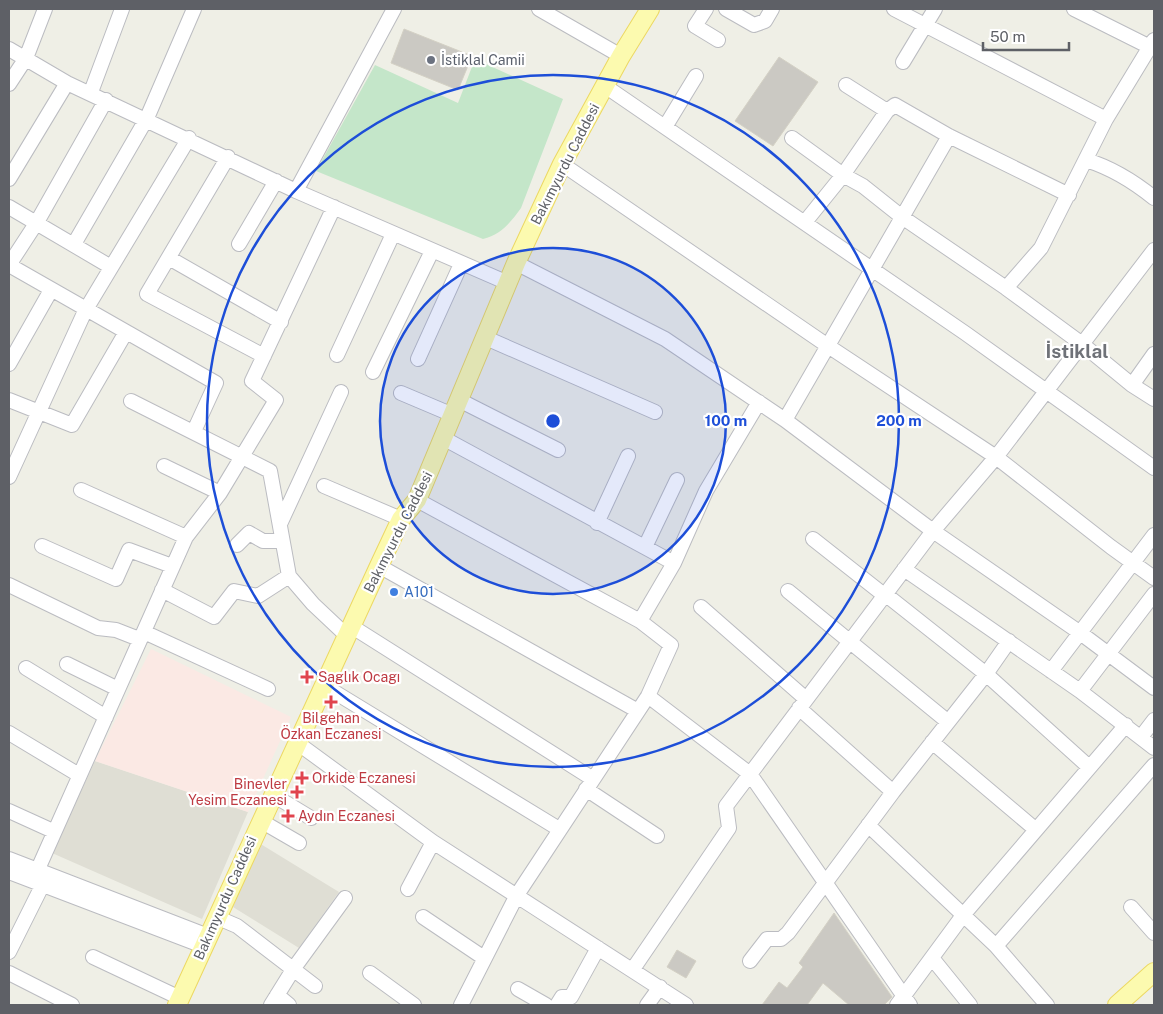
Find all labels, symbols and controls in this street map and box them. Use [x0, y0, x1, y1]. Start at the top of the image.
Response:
scale bar [983, 20, 1069, 52]
text: 50 m [990, 28, 1025, 45]
place label: İstiklal Camii [441, 50, 525, 68]
marker: İstiklal Camii [425, 54, 437, 66]
street label: Bakımyurdu Caddesi [528, 101, 602, 227]
district label: İstiklal [1045, 340, 1109, 362]
centre of rings [544, 412, 562, 430]
text: 100 m [705, 412, 747, 429]
text: 200 m [876, 412, 922, 429]
street label: Bakımyurdu Caddesi [361, 469, 435, 595]
place label: A101 [404, 584, 434, 600]
marker: A101 [388, 586, 400, 598]
place label: Saglık Ocagı [318, 669, 400, 685]
marker: Saglık Ocagı [300, 670, 314, 684]
marker: Bilgehan Özkan Eczanesi [325, 696, 337, 708]
place label: Bilgehan Özkan Eczanesi [281, 710, 382, 742]
place label: Orkide Eczanesi [312, 770, 416, 786]
marker: Orkide Eczanesi [296, 772, 308, 784]
place label: Binevler Yesim Eczanesi [188, 776, 287, 808]
marker: Binevler Yesim Eczanesi [291, 786, 303, 798]
place label: Aydın Eczanesi [298, 808, 395, 824]
marker: Aydın Eczanesi [282, 810, 294, 822]
street label: Bakımyurdu Caddesi [190, 834, 260, 962]

